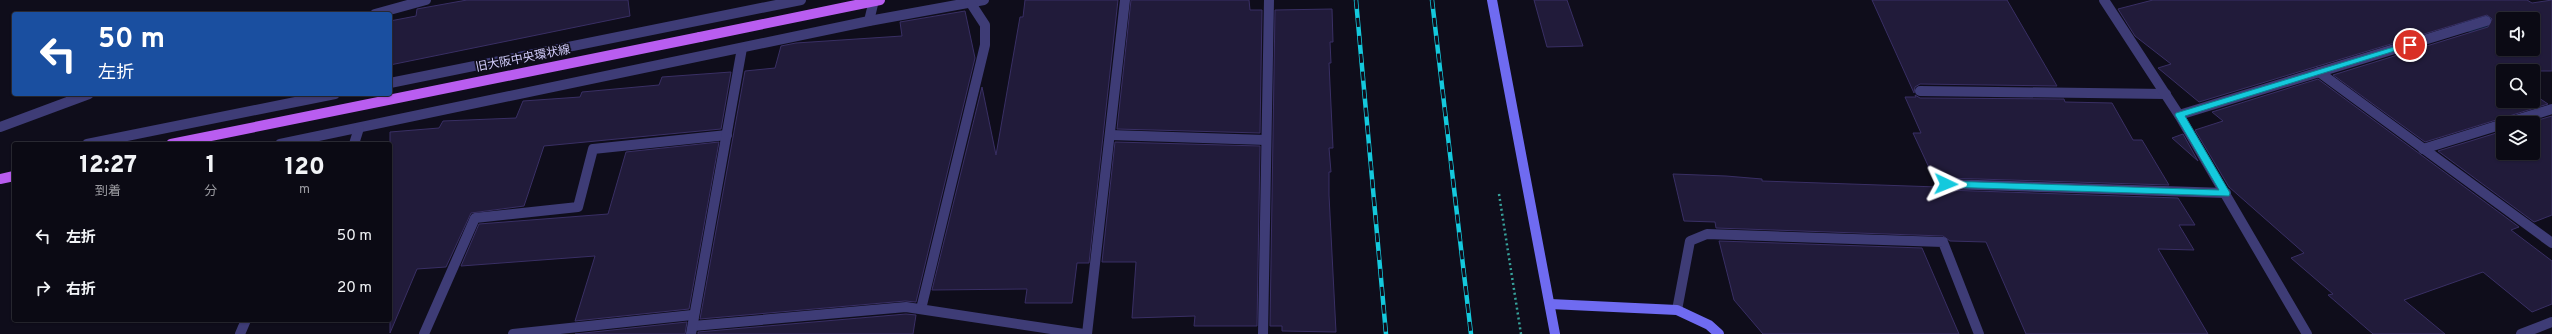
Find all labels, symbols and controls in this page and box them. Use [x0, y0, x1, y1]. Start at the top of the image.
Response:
map controls [2496, 12, 2540, 160]
button: sound [2496, 12, 2540, 56]
text: 50 m [98, 22, 165, 58]
icon: left [32, 28, 84, 80]
pin [2393, 28, 2427, 62]
icon: arrive [2399, 34, 2421, 56]
street label: 旧大阪中央環状線 [474, 42, 572, 76]
text: 左折 [98, 62, 134, 85]
button: search [2496, 64, 2540, 108]
button: layers [2496, 116, 2540, 160]
text: 12:27 [79, 151, 137, 181]
text: 1 [206, 151, 216, 181]
text: 120 [284, 153, 325, 183]
position arrow [1925, 163, 1967, 205]
text: m [299, 182, 310, 198]
text: 到着 [95, 184, 121, 200]
text: 分 [204, 184, 217, 200]
icon: left [32, 225, 54, 247]
text: 50 m [337, 227, 372, 246]
text: 左折 [66, 229, 96, 248]
icon: right [32, 277, 54, 299]
text: 20 m [337, 279, 372, 298]
text: 右折 [66, 281, 96, 300]

